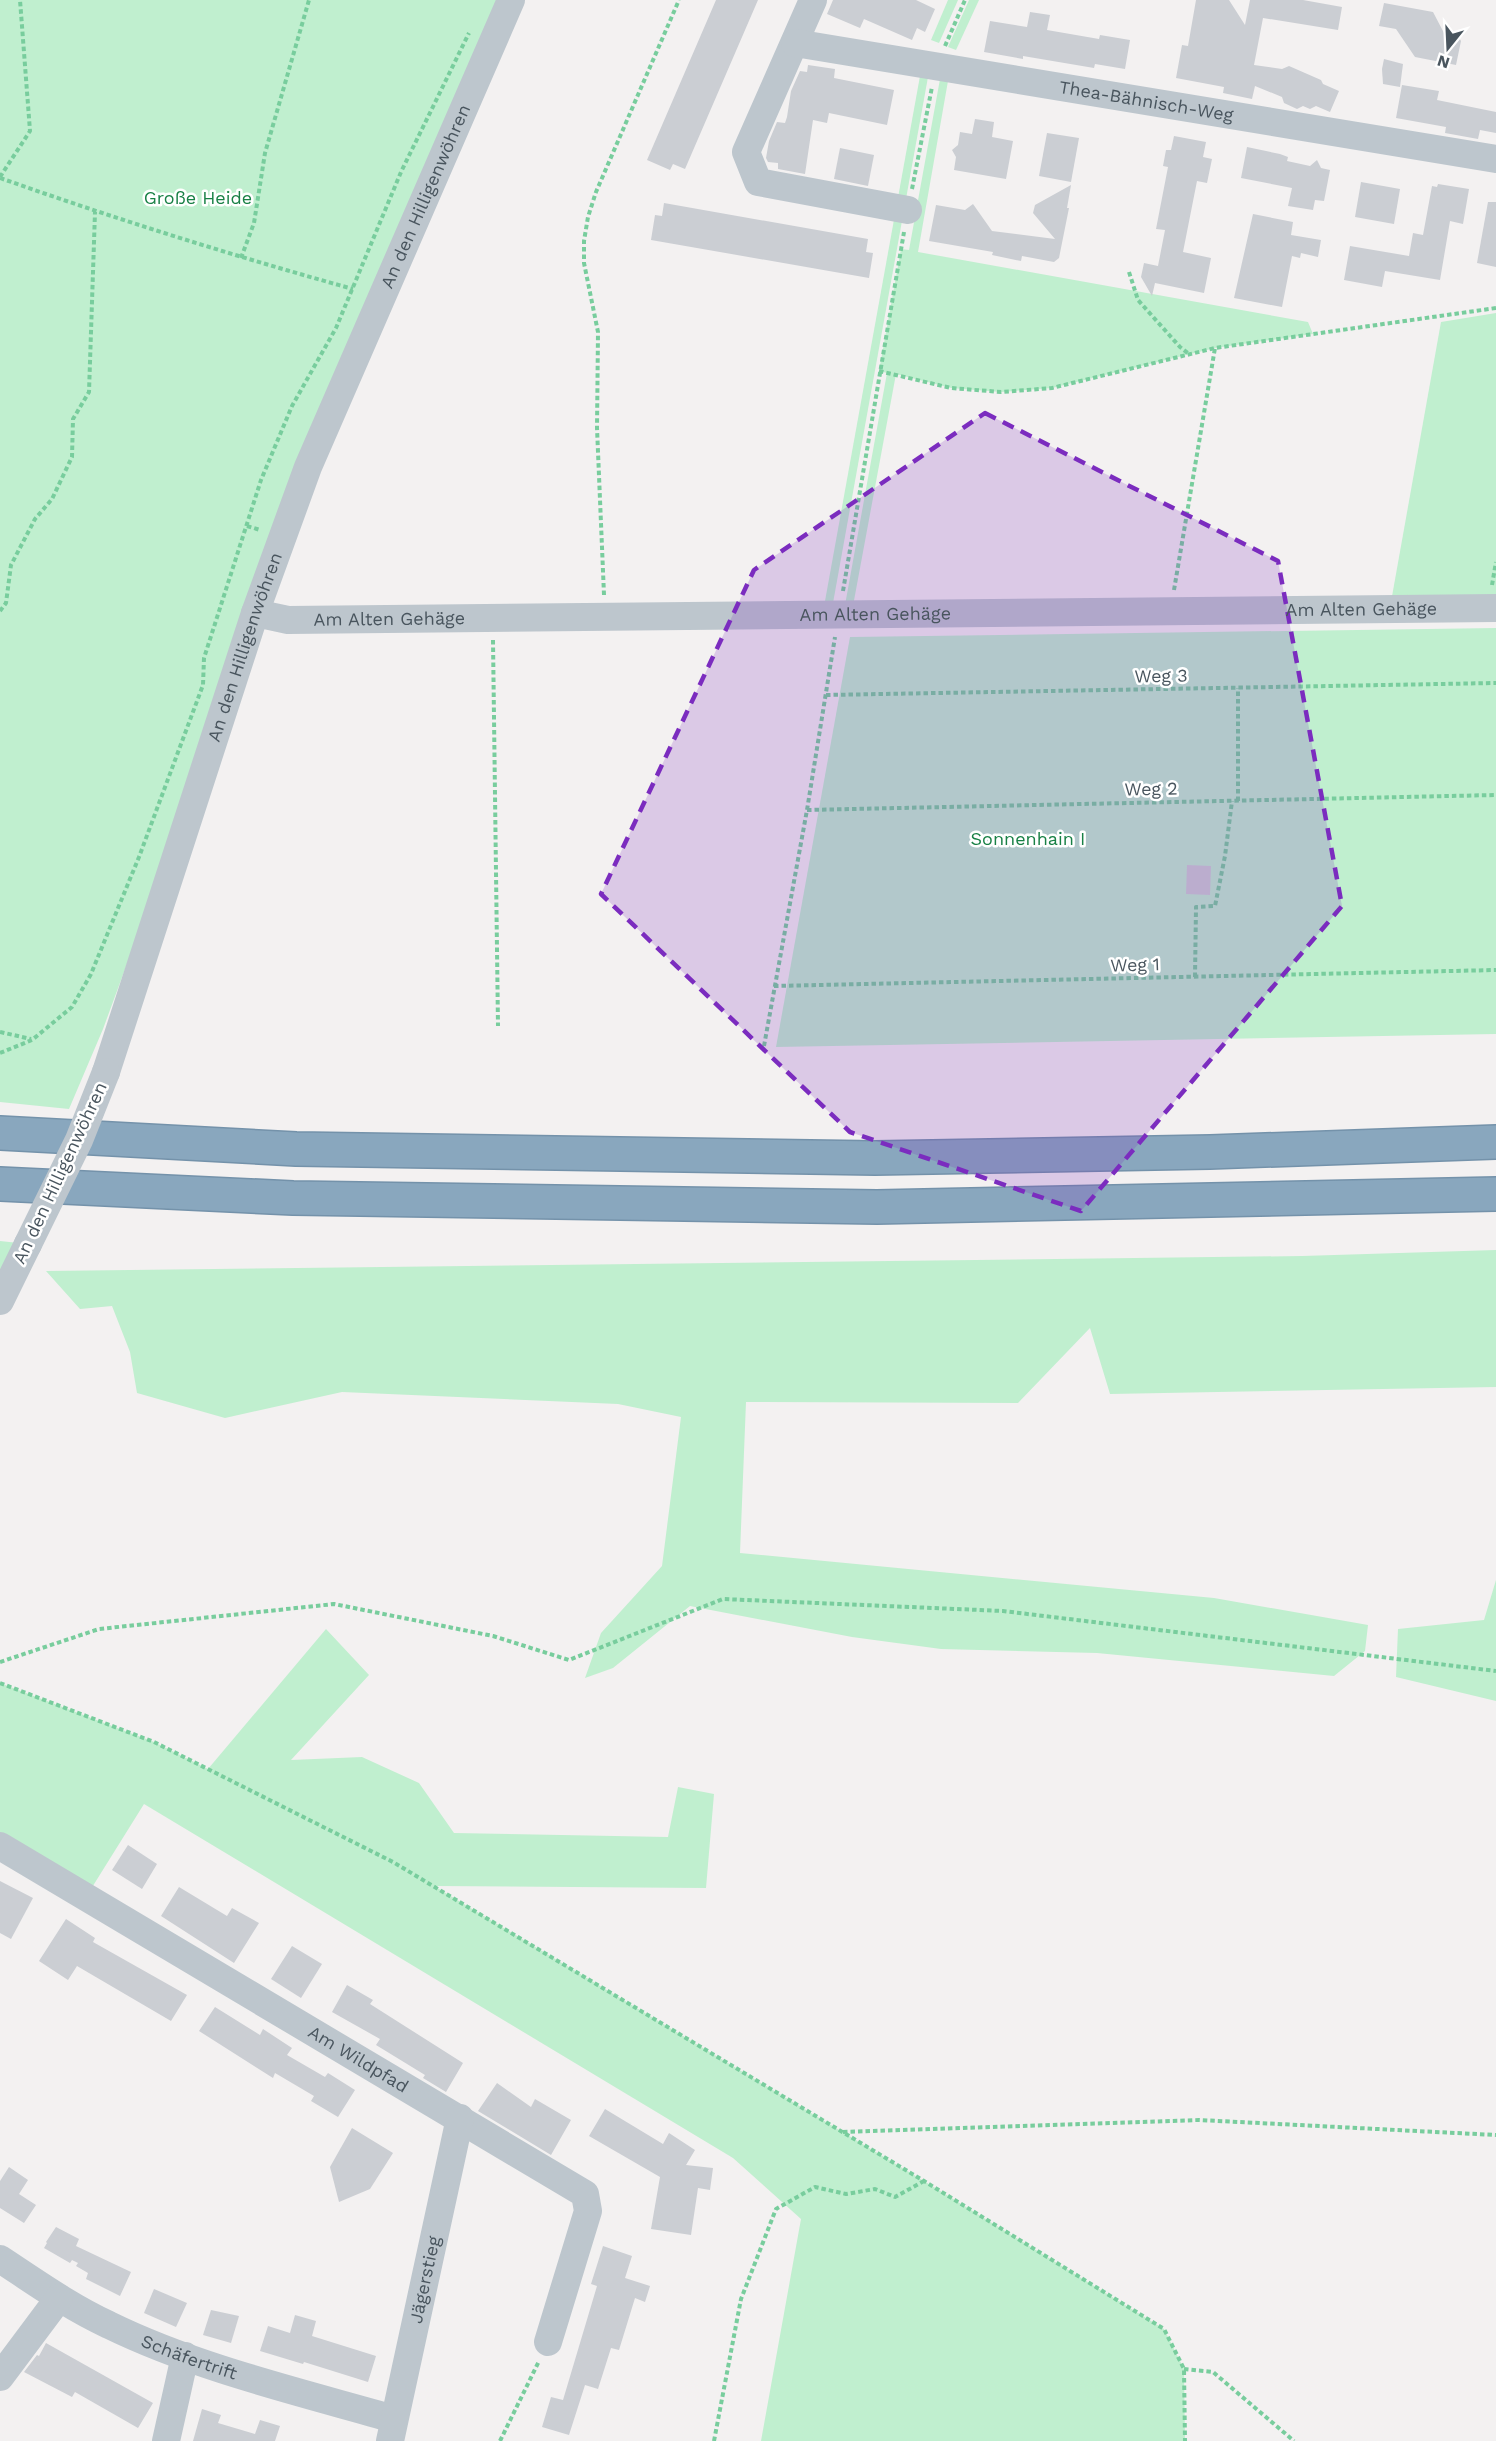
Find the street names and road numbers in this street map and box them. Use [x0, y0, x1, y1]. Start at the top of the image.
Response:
street label: Thea-Bähnisch-Weg [1058, 76, 1235, 125]
street label: An den Hilligenwöhren [376, 101, 474, 291]
street label: An den Hilligenwöhren [203, 549, 286, 744]
street label: Am Alten Gehäge [1285, 598, 1437, 620]
street label: Am Alten Gehäge [799, 602, 951, 625]
street label: Am Alten Gehäge [313, 607, 465, 630]
street label: Weg 3 [1134, 665, 1188, 686]
street label: Weg 2 [1124, 778, 1178, 799]
street label: Weg 1 [1110, 953, 1160, 976]
street label: An den Hilligenwöhren [8, 1079, 111, 1267]
street label: Am Wildpfad [305, 2021, 413, 2097]
street label: Jägerstieg [405, 2234, 444, 2325]
street label: Schäfertrift [138, 2330, 240, 2384]

